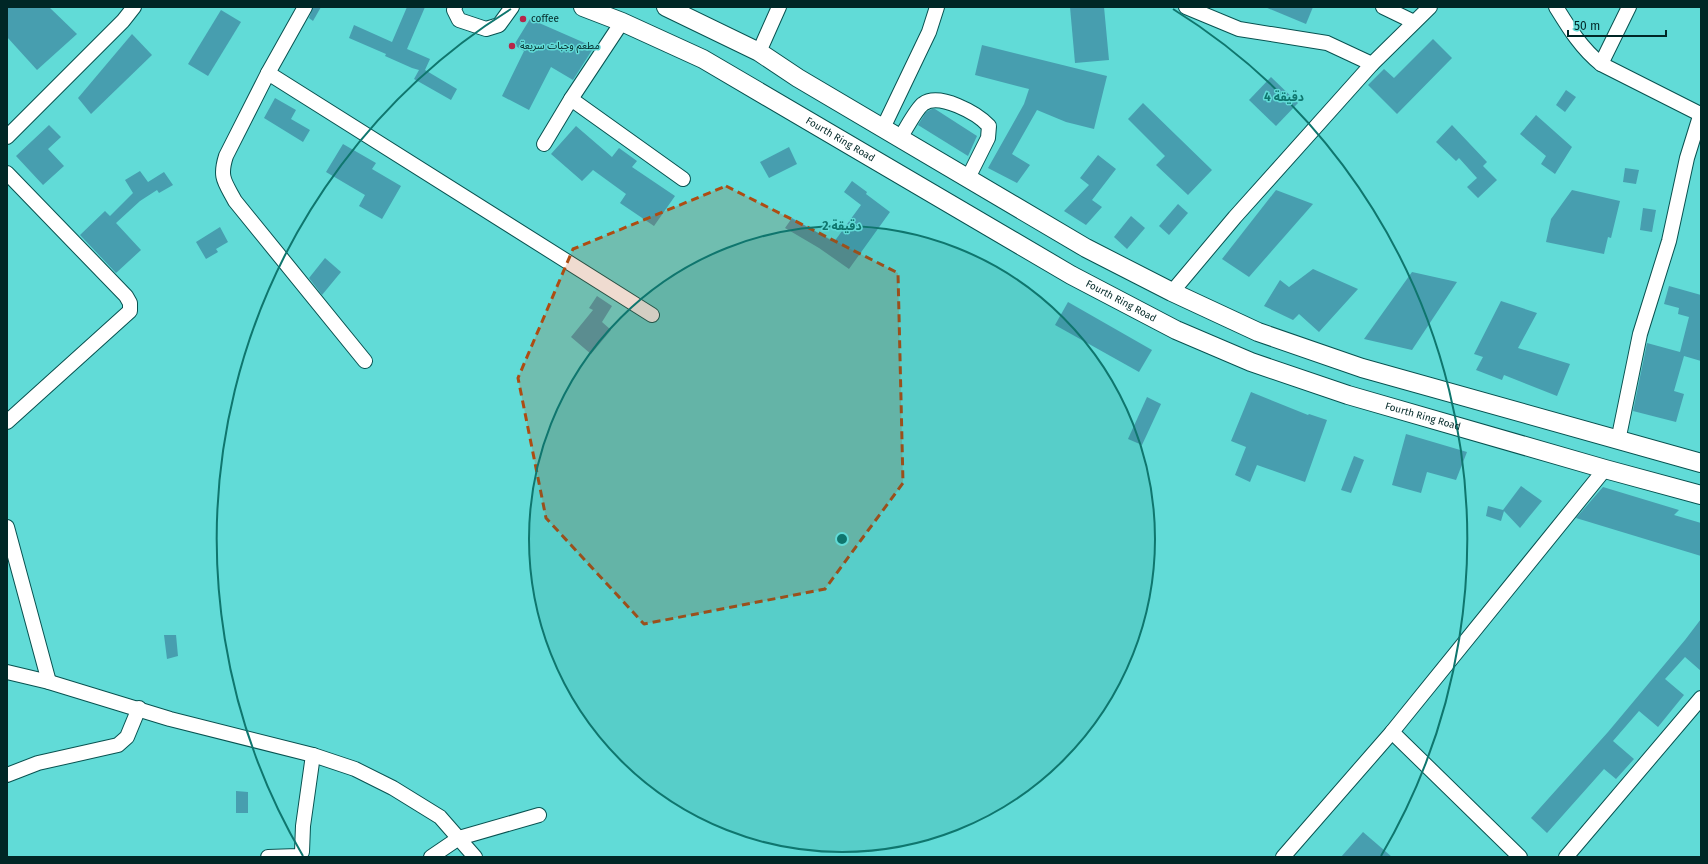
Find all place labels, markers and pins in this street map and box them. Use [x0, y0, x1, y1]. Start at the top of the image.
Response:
place label: coffee [531, 13, 559, 25]
marker: coffee [518, 14, 528, 24]
place label: مطعم وجبات سريعة [520, 40, 600, 53]
marker: مطعم وجبات سريعة [507, 41, 517, 51]
centre of rings [835, 532, 849, 546]

